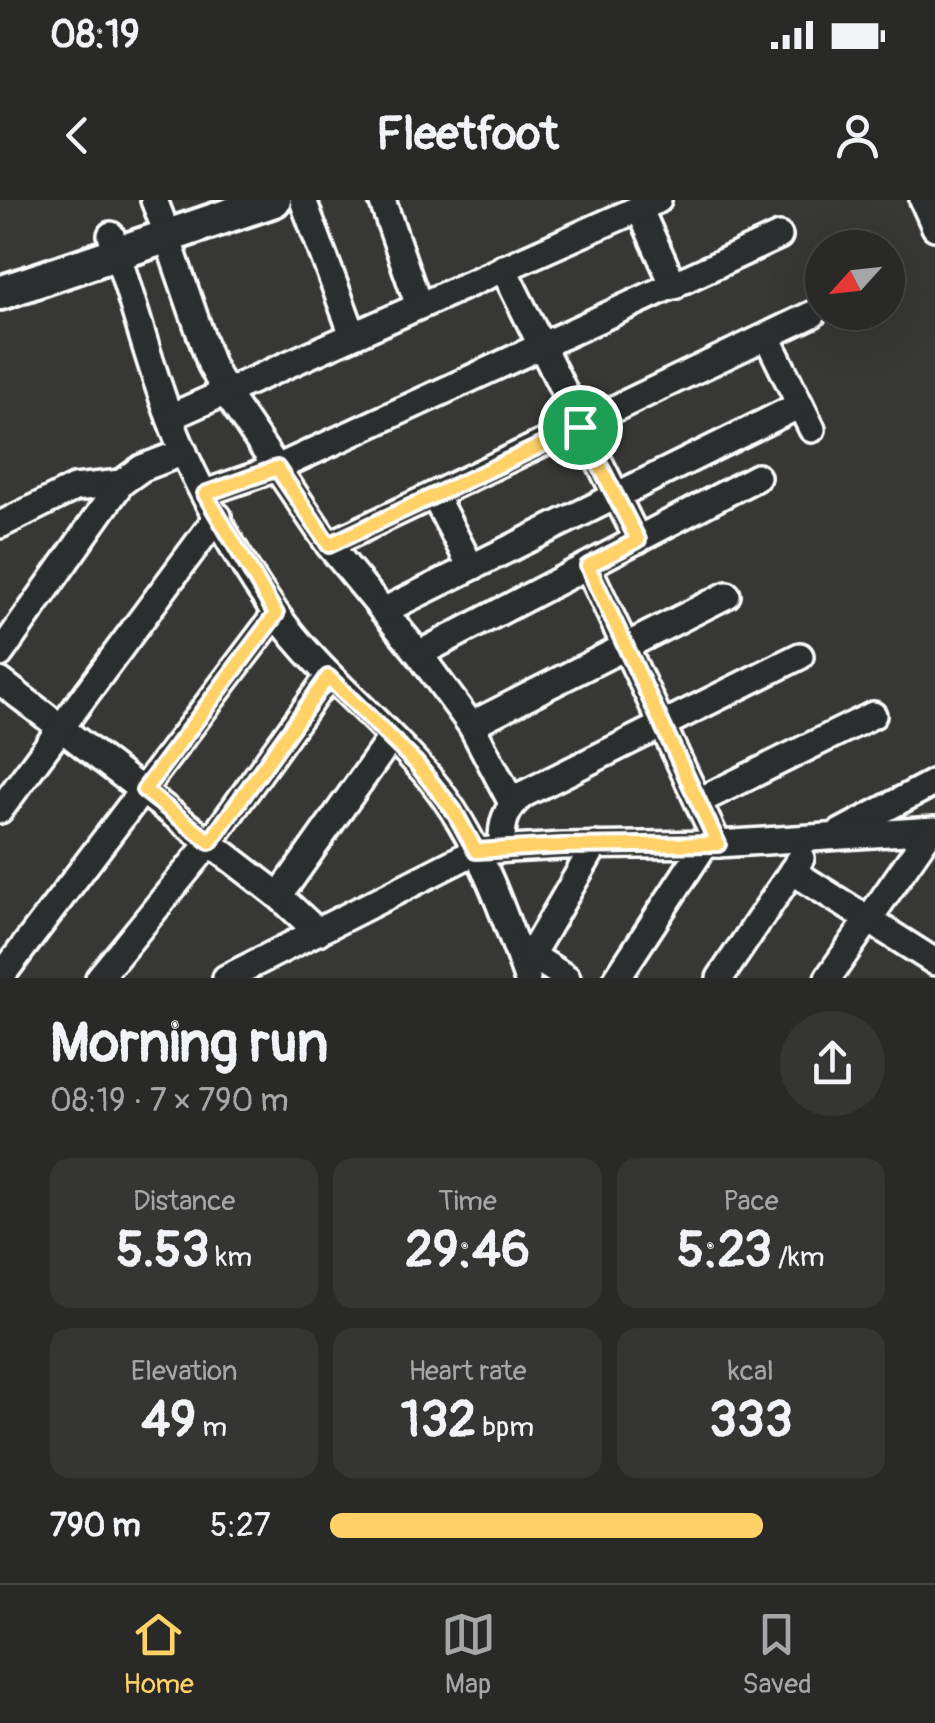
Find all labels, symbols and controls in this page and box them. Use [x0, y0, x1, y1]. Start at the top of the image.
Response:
text: 08:19 [50, 11, 140, 59]
text: Fleetfoot [376, 107, 559, 163]
icon: back [50, 108, 105, 163]
icon: person [830, 108, 885, 163]
north arrow [805, 230, 905, 330]
map controls [805, 230, 905, 330]
pin [538, 385, 623, 470]
icon: arrive [553, 400, 608, 455]
text: Morning run [50, 1009, 328, 1078]
button: share [780, 1011, 885, 1116]
text: 08:19 · 7 × 790 m [50, 1081, 289, 1121]
text: Distance [133, 1184, 235, 1219]
text: Time [438, 1184, 497, 1219]
text: Pace [723, 1184, 779, 1219]
text: 5.53 [116, 1219, 209, 1282]
text: 29:46 [405, 1219, 530, 1282]
text: 5:23 [677, 1219, 772, 1282]
text: km [209, 1240, 252, 1275]
text: /km [772, 1240, 825, 1275]
text: Elevation [131, 1354, 238, 1389]
text: Heart rate [408, 1354, 527, 1389]
text: kcal [728, 1354, 774, 1389]
text: 49 [141, 1389, 196, 1452]
text: 132 [401, 1389, 476, 1452]
text: 333 [709, 1389, 793, 1452]
text: m [196, 1410, 227, 1445]
text: bpm [476, 1410, 534, 1445]
text: 790 m [50, 1506, 141, 1546]
text: 5:27 [210, 1506, 271, 1546]
tab: Home [123, 1607, 194, 1702]
tab: Map [441, 1607, 496, 1702]
tab: Saved [742, 1607, 812, 1702]

